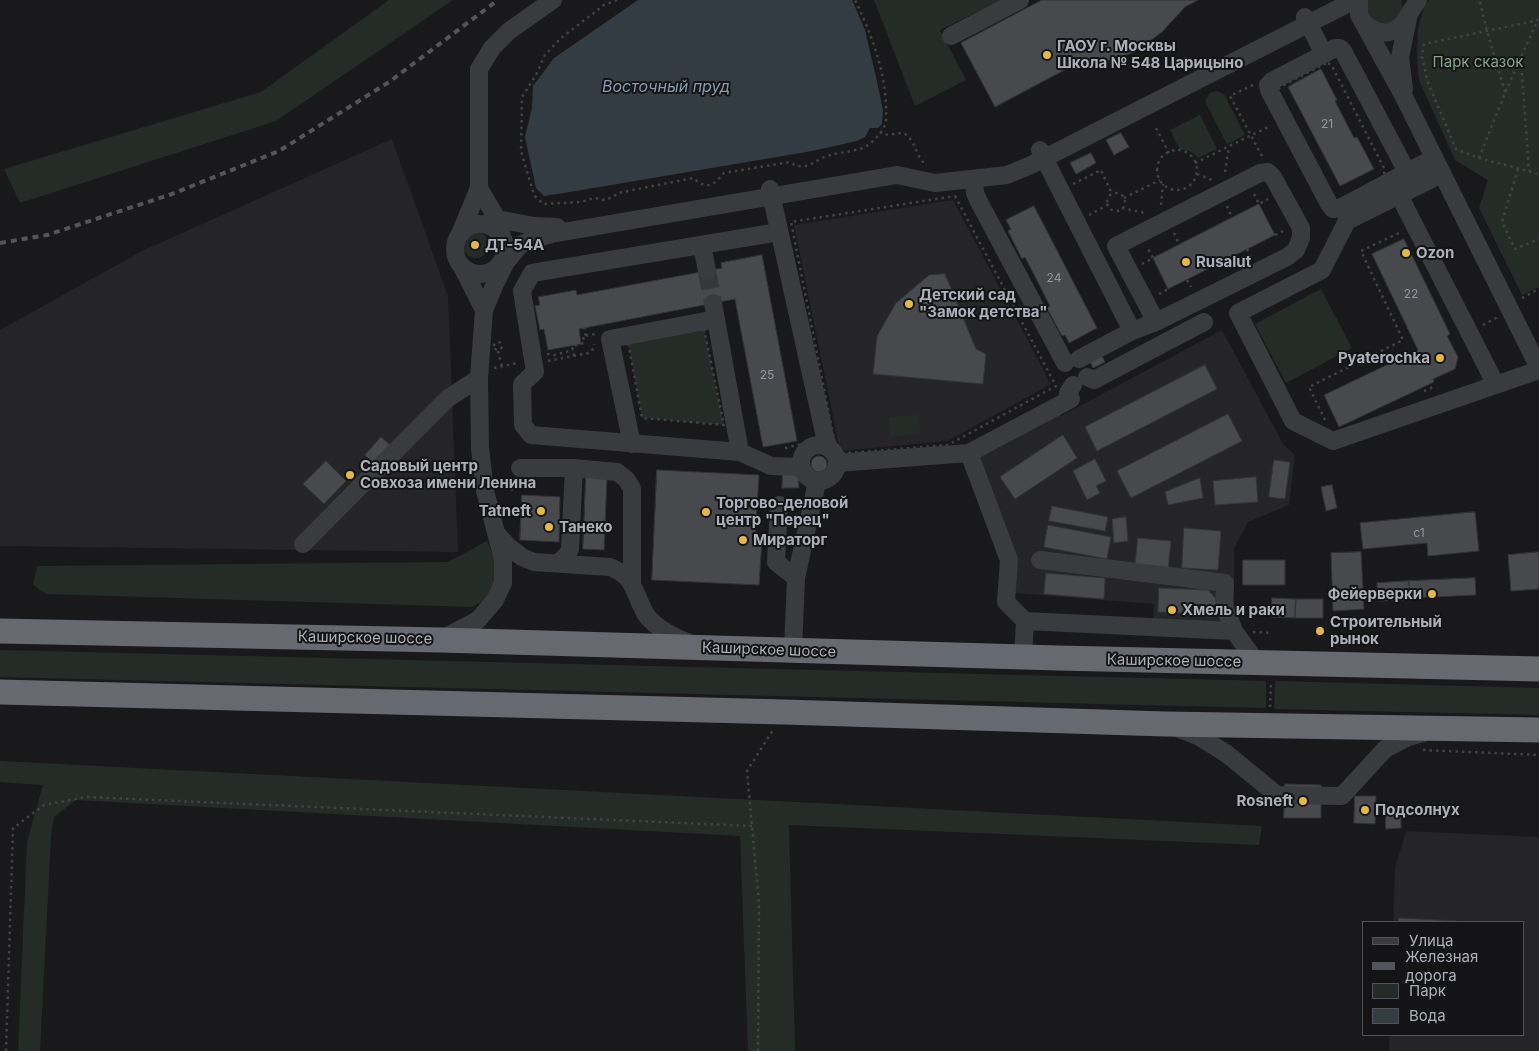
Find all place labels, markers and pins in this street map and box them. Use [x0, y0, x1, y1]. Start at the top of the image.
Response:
place label: ГАОУ г. Москвы Школа № 548 Царицыно [1057, 37, 1243, 72]
marker: ГАОУ г. Москвы Школа № 548 Царицыно [1041, 49, 1053, 61]
place label: ДТ-54А [485, 236, 544, 254]
marker: ДТ-54А [469, 239, 481, 251]
place label: Ozon [1416, 244, 1454, 262]
marker: Ozon [1400, 247, 1412, 259]
place label: Rusalut [1196, 253, 1251, 271]
marker: Rusalut [1180, 256, 1192, 268]
place label: Детский сад "Замок детства" [919, 286, 1047, 321]
marker: Детский сад "Замок детства" [903, 298, 915, 310]
place label: Pyaterochka [1338, 349, 1430, 367]
marker: Pyaterochka [1434, 352, 1446, 364]
place label: Садовый центр Совхоза имени Ленина [360, 457, 536, 492]
marker: Садовый центр Совхоза имени Ленина [344, 469, 356, 481]
place label: Торгово-деловой центр "Перец" [716, 494, 848, 529]
place label: Tatneft [479, 502, 531, 520]
marker: Tatneft [535, 505, 547, 517]
marker: Торгово-деловой центр "Перец" [700, 506, 712, 518]
place label: Танеко [559, 518, 613, 536]
marker: Танеко [543, 521, 555, 533]
place label: Мираторг [753, 531, 827, 549]
marker: Мираторг [737, 534, 749, 546]
place label: Фейерверки [1328, 585, 1422, 603]
marker: Фейерверки [1426, 588, 1438, 600]
place label: Хмель и раки [1182, 601, 1285, 619]
marker: Хмель и раки [1166, 604, 1178, 616]
place label: Строительный рынок [1330, 613, 1442, 648]
marker: Строительный рынок [1314, 625, 1326, 637]
place label: Rosneft [1237, 792, 1293, 810]
marker: Rosneft [1297, 795, 1309, 807]
place label: Подсолнух [1375, 801, 1460, 819]
marker: Подсолнух [1359, 804, 1371, 816]

